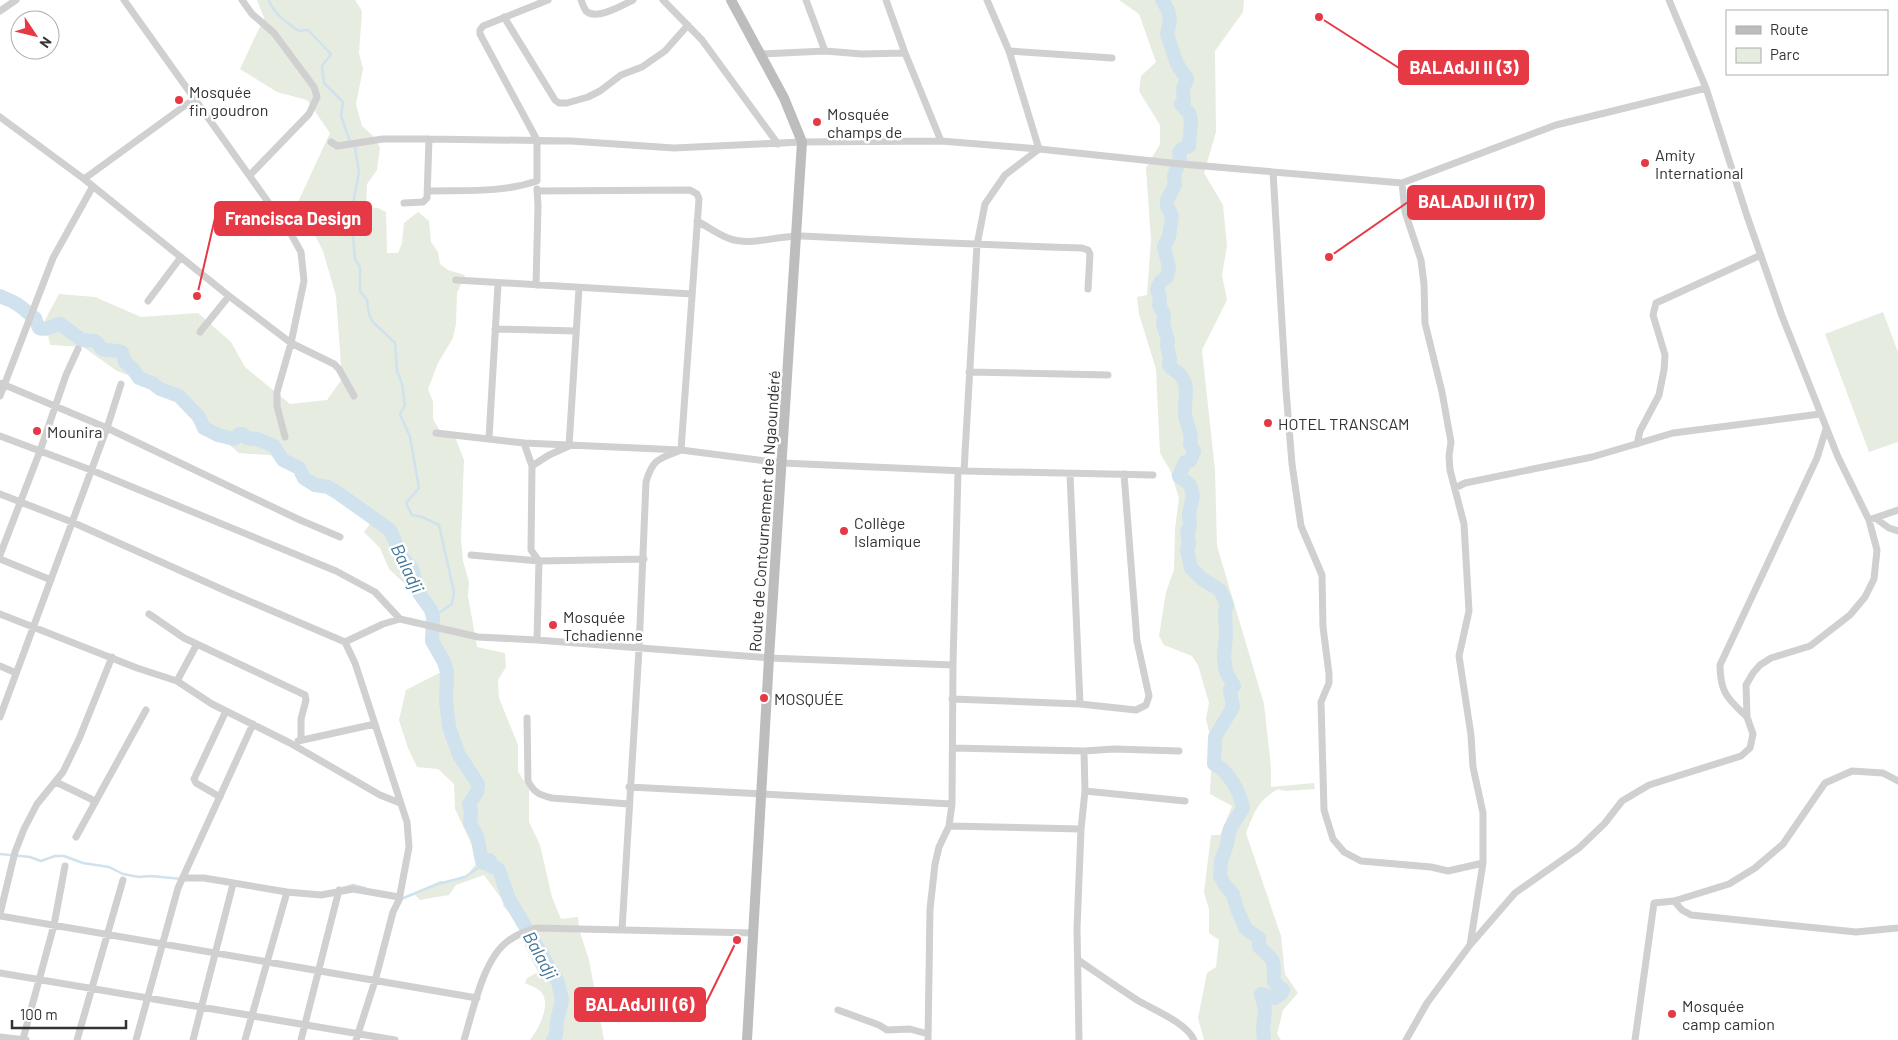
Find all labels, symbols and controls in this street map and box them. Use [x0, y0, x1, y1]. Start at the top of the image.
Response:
north arrow [10, 10, 60, 60]
legend [1726, 10, 1888, 75]
text: Route [1770, 20, 1809, 38]
text: N [36, 34, 56, 51]
text: Parc [1770, 45, 1800, 63]
callout: BALAdJI II (3) [1399, 51, 1528, 84]
text: BALAdJI II (3) [1409, 56, 1519, 78]
place label: Mosquée fin goudron [189, 82, 268, 119]
marker: Mosquée fin goudron [173, 94, 185, 106]
place label: Mosquée champs de [827, 104, 902, 141]
marker: Mosquée champs de [811, 116, 823, 128]
place label: Amity International [1655, 145, 1744, 182]
marker: Amity International [1639, 157, 1651, 169]
callout: BALADJI II (17) [1408, 186, 1544, 219]
text: BALADJI II (17) [1418, 190, 1535, 212]
callout: Francisca Design [215, 202, 371, 235]
text: Francisca Design [225, 207, 361, 229]
street label: Route de Contournement de Ngaoundéré [745, 370, 783, 652]
place label: HOTEL TRANSCAM [1278, 414, 1410, 433]
marker: HOTEL TRANSCAM [1262, 417, 1274, 429]
place label: Mounira [47, 422, 102, 441]
marker: Mounira [31, 425, 43, 437]
place label: Collège Islamique [854, 513, 921, 550]
marker: Collège Islamique [838, 525, 850, 537]
water label: Baladji [387, 540, 430, 597]
place label: Mosquée Tchadienne [563, 607, 643, 644]
marker: Mosquée Tchadienne [547, 619, 559, 631]
place label: MOSQUÉE [774, 689, 844, 708]
marker: MOSQUÉE [758, 692, 770, 704]
water label: Baladji [519, 927, 563, 984]
callout: BALAdJI II (6) [575, 988, 705, 1021]
text: BALAdJI II (6) [585, 993, 695, 1015]
place label: Mosquée camp camion [1682, 996, 1775, 1033]
scale bar [12, 998, 126, 1030]
text: 100 m [20, 1005, 58, 1023]
marker: Mosquée camp camion [1666, 1008, 1678, 1020]

